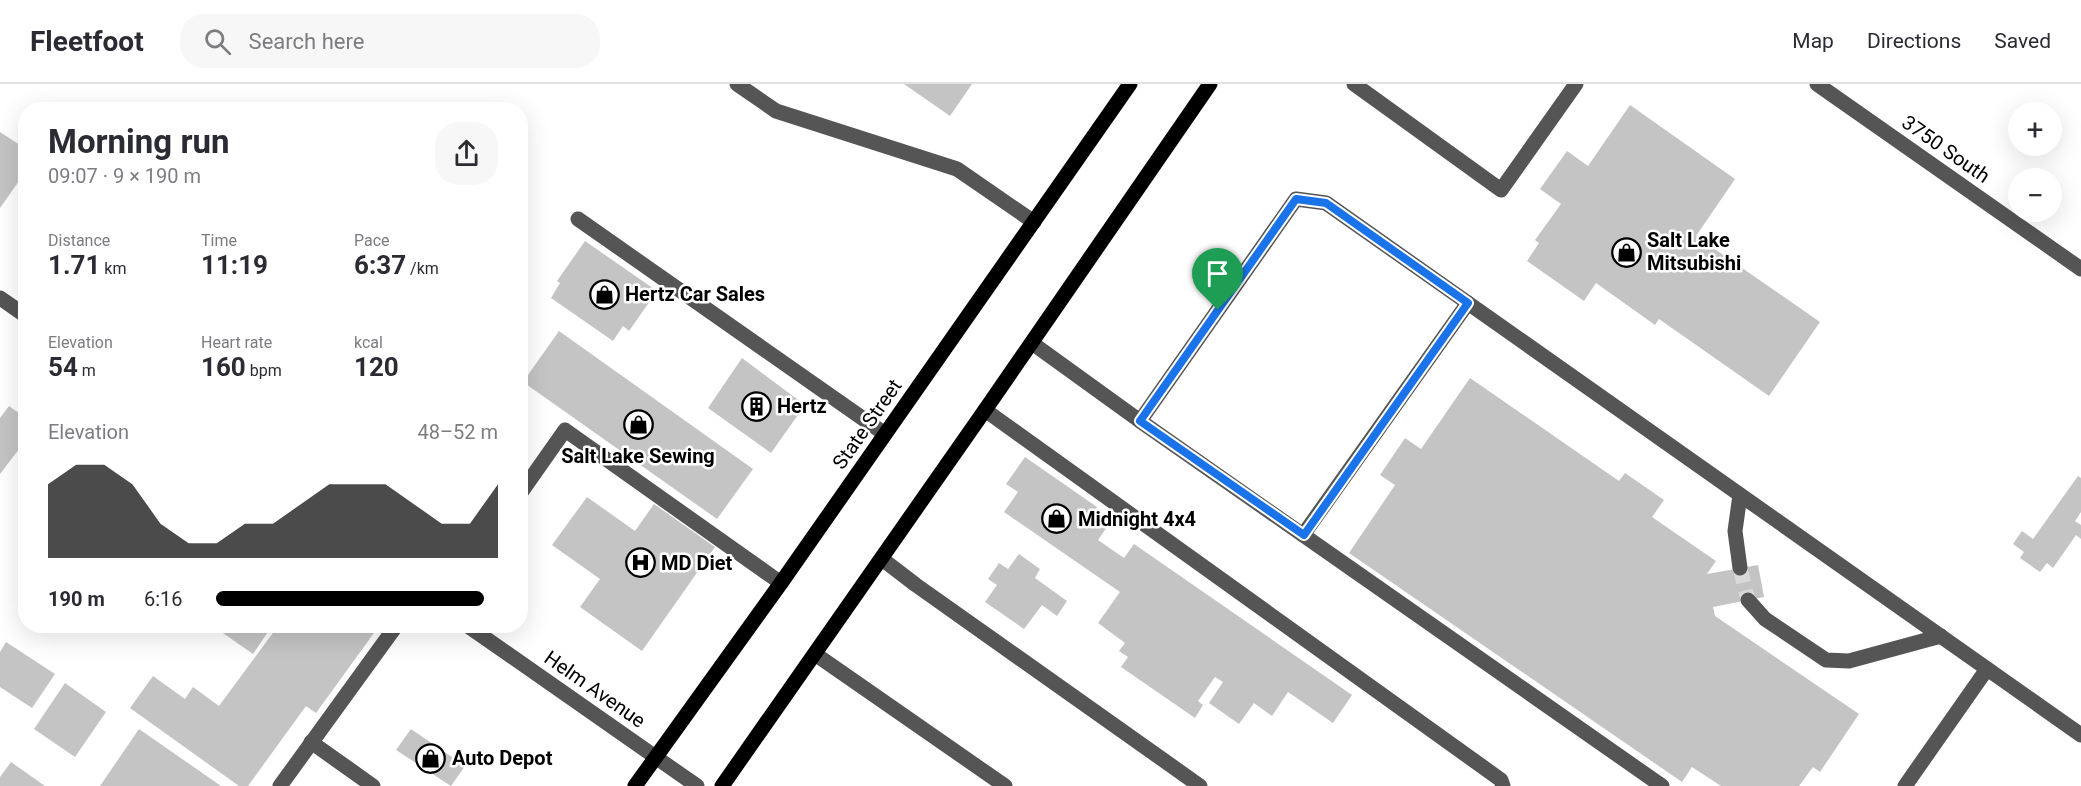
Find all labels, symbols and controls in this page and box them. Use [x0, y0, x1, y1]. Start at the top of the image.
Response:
search box [180, 14, 600, 68]
text: Fleetfoot [30, 25, 144, 58]
icon: search [201, 25, 234, 58]
text: Search here [249, 29, 364, 54]
text: Map [1792, 29, 1834, 53]
text: Directions [1867, 29, 1961, 53]
text: Saved [1994, 29, 2051, 53]
map controls [2008, 102, 2062, 222]
button: + [2008, 102, 2062, 156]
street label: 3750 South [1897, 110, 1995, 188]
text: Morning run [48, 122, 229, 161]
button: share [435, 122, 498, 185]
text: 09:07 · 9 × 190 m [48, 164, 201, 188]
button: − [2008, 168, 2062, 222]
place label: Salt Lake Mitsubishi [1647, 228, 1741, 275]
text: Distance [48, 231, 110, 250]
text: Time [201, 231, 237, 250]
text: Pace [354, 231, 390, 250]
shop icon: Salt Lake Mitsubishi [1610, 236, 1642, 268]
pin [1192, 248, 1243, 310]
text: 1.71 [48, 250, 100, 280]
text: 11:19 [201, 250, 268, 280]
text: 6:37 [354, 250, 406, 280]
icon: arrive [1201, 257, 1234, 290]
text: km [100, 259, 126, 278]
text: /km [406, 259, 439, 278]
shop icon: Hertz Car Sales [588, 278, 620, 310]
place label: Hertz Car Sales [625, 282, 765, 306]
text: Elevation [48, 333, 113, 352]
text: Heart rate [201, 333, 272, 352]
text: kcal [354, 333, 383, 352]
text: 54 [48, 352, 78, 382]
text: 160 [201, 352, 246, 382]
text: 120 [354, 352, 399, 382]
text: m [78, 361, 96, 380]
text: bpm [246, 361, 282, 380]
street label: State Street [827, 374, 907, 474]
building icon: Hertz [740, 390, 772, 422]
place label: Hertz [777, 394, 827, 418]
shop icon: Salt Lake Sewing [622, 409, 654, 441]
text: Elevation [48, 420, 129, 444]
text: 48–52 m [417, 420, 498, 444]
place label: Salt Lake Sewing [561, 444, 715, 468]
shop icon: Midnight 4x4 [1041, 503, 1073, 535]
place label: Midnight 4x4 [1078, 507, 1196, 531]
hospital icon: MD Diet [624, 547, 656, 579]
place label: MD Diet [661, 551, 733, 575]
text: 190 m [48, 587, 105, 611]
text: 6:16 [144, 587, 183, 611]
street label: Helm Avenue [540, 645, 650, 733]
shop icon: Auto Depot [415, 742, 447, 774]
place label: Auto Depot [452, 746, 553, 770]

